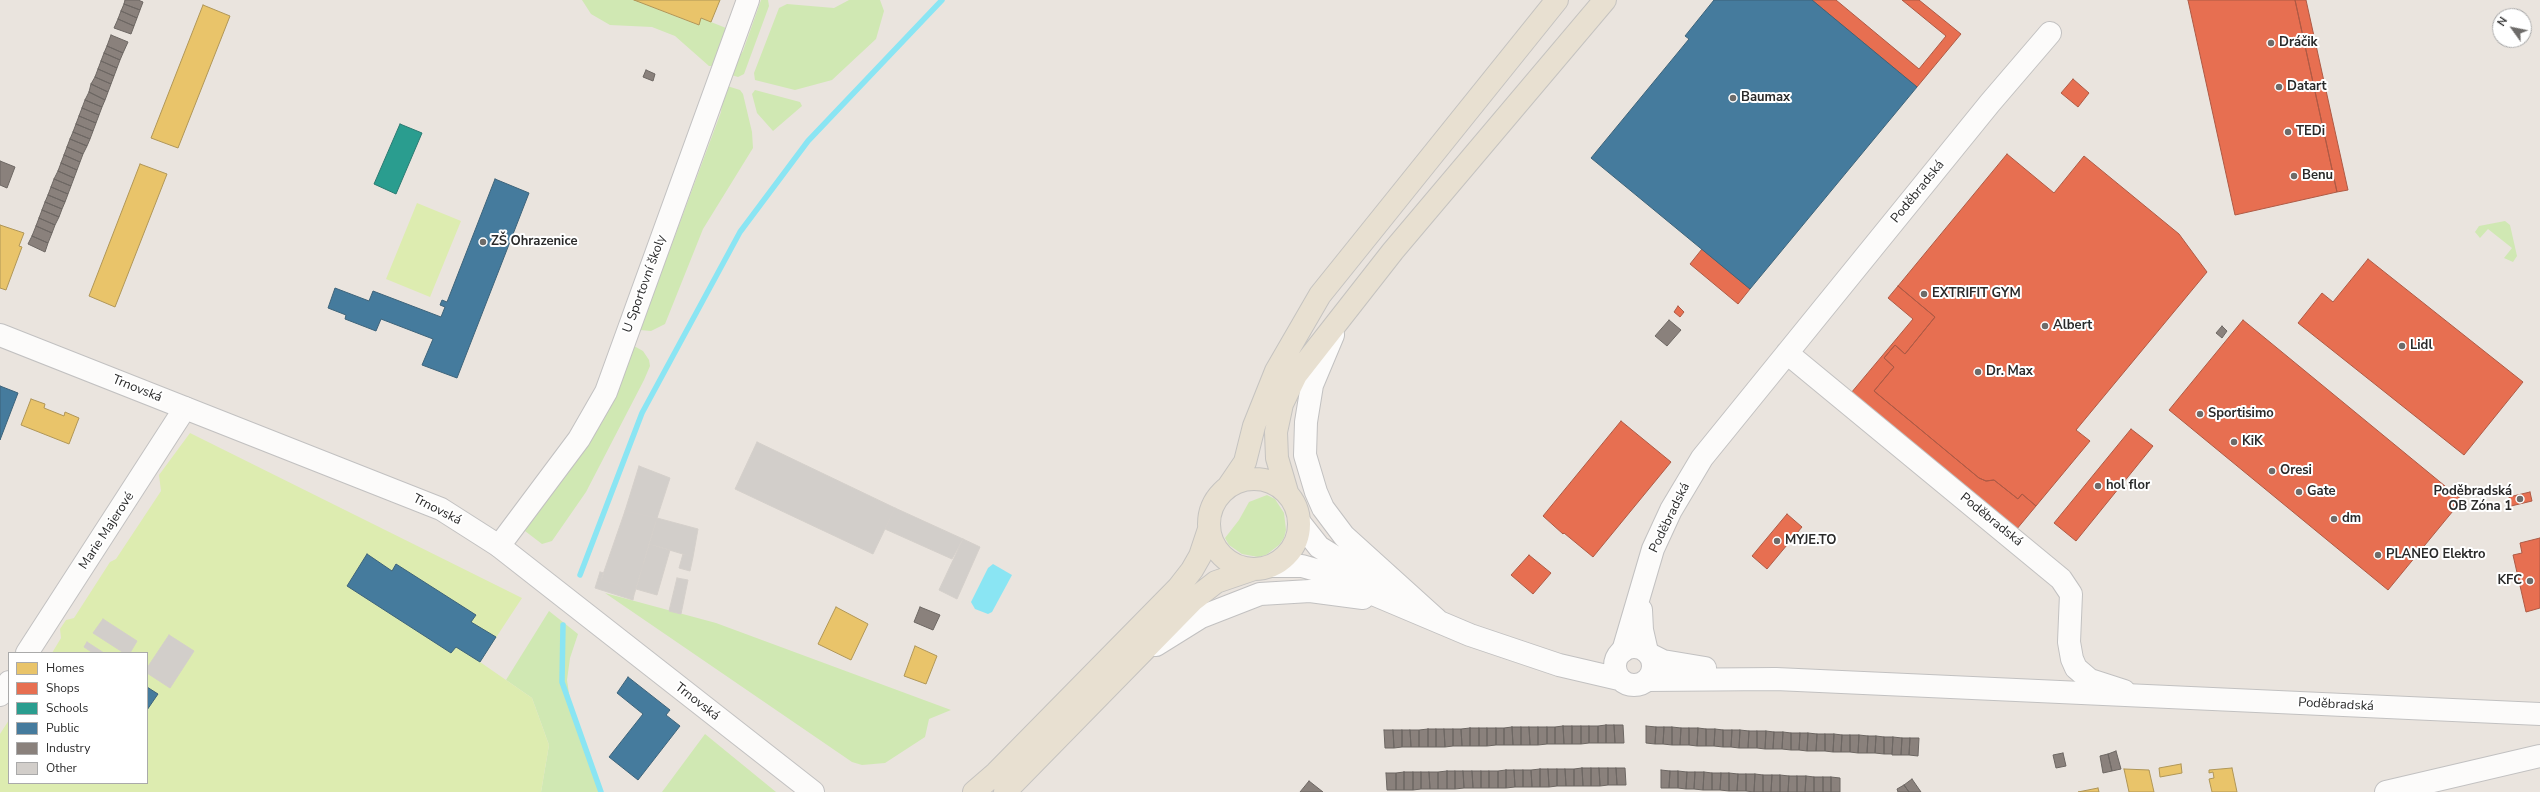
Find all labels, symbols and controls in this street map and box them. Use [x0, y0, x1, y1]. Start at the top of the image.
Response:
north arrow [2492, 8, 2532, 48]
text: N [2494, 14, 2511, 29]
place label: Dráčik [2279, 35, 2317, 51]
marker: Dráčik [2266, 38, 2276, 48]
place label: Datart [2287, 79, 2327, 95]
marker: Datart [2274, 82, 2284, 92]
place label: Baumax [1741, 90, 1790, 106]
marker: Baumax [1728, 93, 1738, 103]
place label: TEDi [2296, 124, 2325, 140]
marker: TEDi [2283, 127, 2293, 137]
street label: Poděbradská [1888, 158, 1948, 226]
place label: Benu [2302, 168, 2333, 184]
marker: Benu [2289, 171, 2299, 181]
street label: U Sportovní školy [620, 233, 670, 335]
place label: ZŠ Ohrazenice [491, 234, 577, 250]
marker: ZŠ Ohrazenice [478, 237, 488, 247]
place label: EXTRIFIT GYM [1932, 286, 2021, 302]
marker: EXTRIFIT GYM [1919, 289, 1929, 299]
place label: Albert [2053, 318, 2092, 334]
marker: Albert [2040, 321, 2050, 331]
place label: Lidl [2410, 338, 2433, 354]
marker: Lidl [2397, 341, 2407, 351]
place label: Dr. Max [1986, 364, 2033, 380]
marker: Dr. Max [1973, 367, 1983, 377]
street label: Trnovská [110, 372, 164, 406]
place label: Sportisimo [2208, 406, 2274, 422]
marker: Sportisimo [2195, 409, 2205, 419]
place label: KiK [2242, 434, 2263, 450]
marker: KiK [2229, 437, 2239, 447]
place label: Oresi [2280, 463, 2312, 479]
marker: Oresi [2267, 466, 2277, 476]
place label: hol flor [2106, 478, 2150, 494]
street label: Poděbradská [1646, 480, 1694, 556]
marker: hol flor [2093, 481, 2103, 491]
place label: Gate [2307, 484, 2336, 500]
place label: Poděbradská OB Zóna 1 [2433, 484, 2512, 515]
marker: Gate [2294, 487, 2304, 497]
street label: Marie Majerové [76, 489, 138, 573]
street label: Poděbradská [1957, 490, 2025, 550]
street label: Trnovská [410, 491, 464, 529]
marker: Poděbradská OB Zóna 1 [2515, 494, 2525, 504]
place label: dm [2342, 511, 2361, 527]
marker: dm [2329, 514, 2339, 524]
place label: MYJE.TO [1785, 533, 1836, 549]
marker: MYJE.TO [1772, 536, 1782, 546]
place label: PLANEO Elektro [2386, 547, 2486, 563]
marker: PLANEO Elektro [2373, 550, 2383, 560]
place label: KFC [2497, 573, 2522, 589]
marker: KFC [2525, 576, 2535, 586]
legend [8, 652, 148, 784]
text: Homes [46, 660, 84, 676]
text: Shops [46, 680, 80, 696]
street label: Trnovská [672, 680, 722, 724]
street label: Poděbradská [2298, 695, 2374, 715]
text: Schools [46, 700, 88, 716]
text: Public [46, 720, 79, 736]
text: Industry [46, 740, 90, 756]
text: Other [46, 760, 77, 776]

